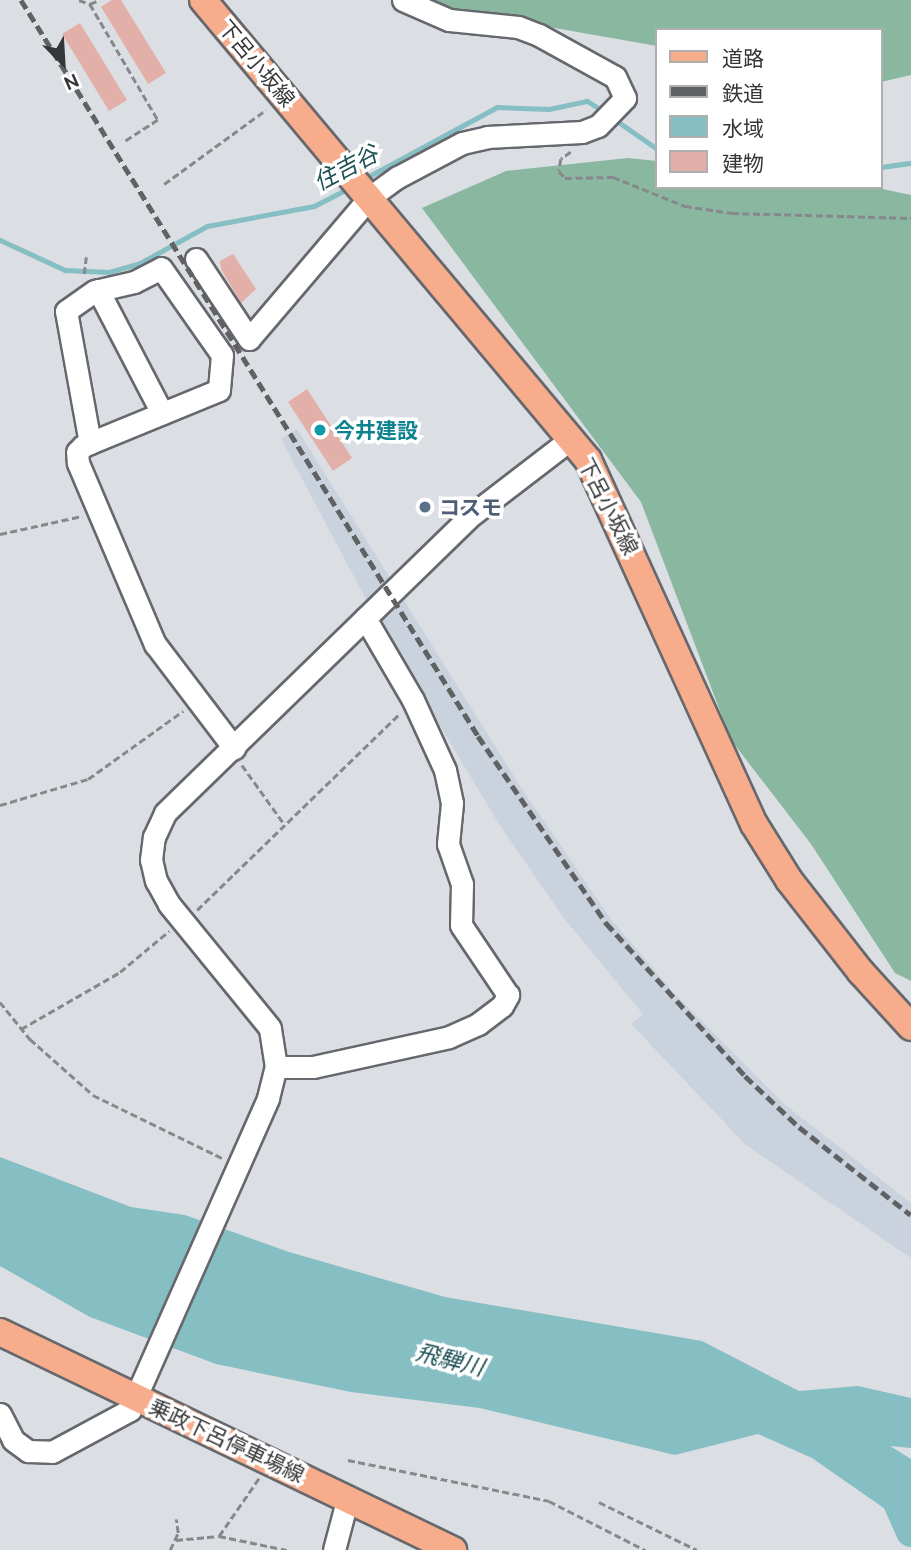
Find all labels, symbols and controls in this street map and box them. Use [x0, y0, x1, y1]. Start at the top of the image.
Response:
street label: 下呂小坂線 [214, 15, 300, 111]
north arrow [28, 28, 98, 98]
legend [656, 28, 883, 189]
text: 道路 [722, 46, 764, 70]
text: N [61, 69, 82, 95]
text: 鉄道 [722, 81, 764, 105]
text: 水域 [722, 116, 764, 140]
water label: 住吉谷 [309, 140, 383, 196]
text: 建物 [722, 151, 764, 175]
place label: 今井建設 [334, 417, 418, 443]
marker: 今井建設 [312, 422, 328, 438]
street label: 下呂小坂線 [574, 454, 644, 558]
place label: コスモ [439, 494, 502, 520]
marker: コスモ [417, 499, 433, 515]
water label: 飛騨川 [413, 1338, 487, 1382]
street label: 乗政下呂停車場線 [146, 1393, 308, 1487]

